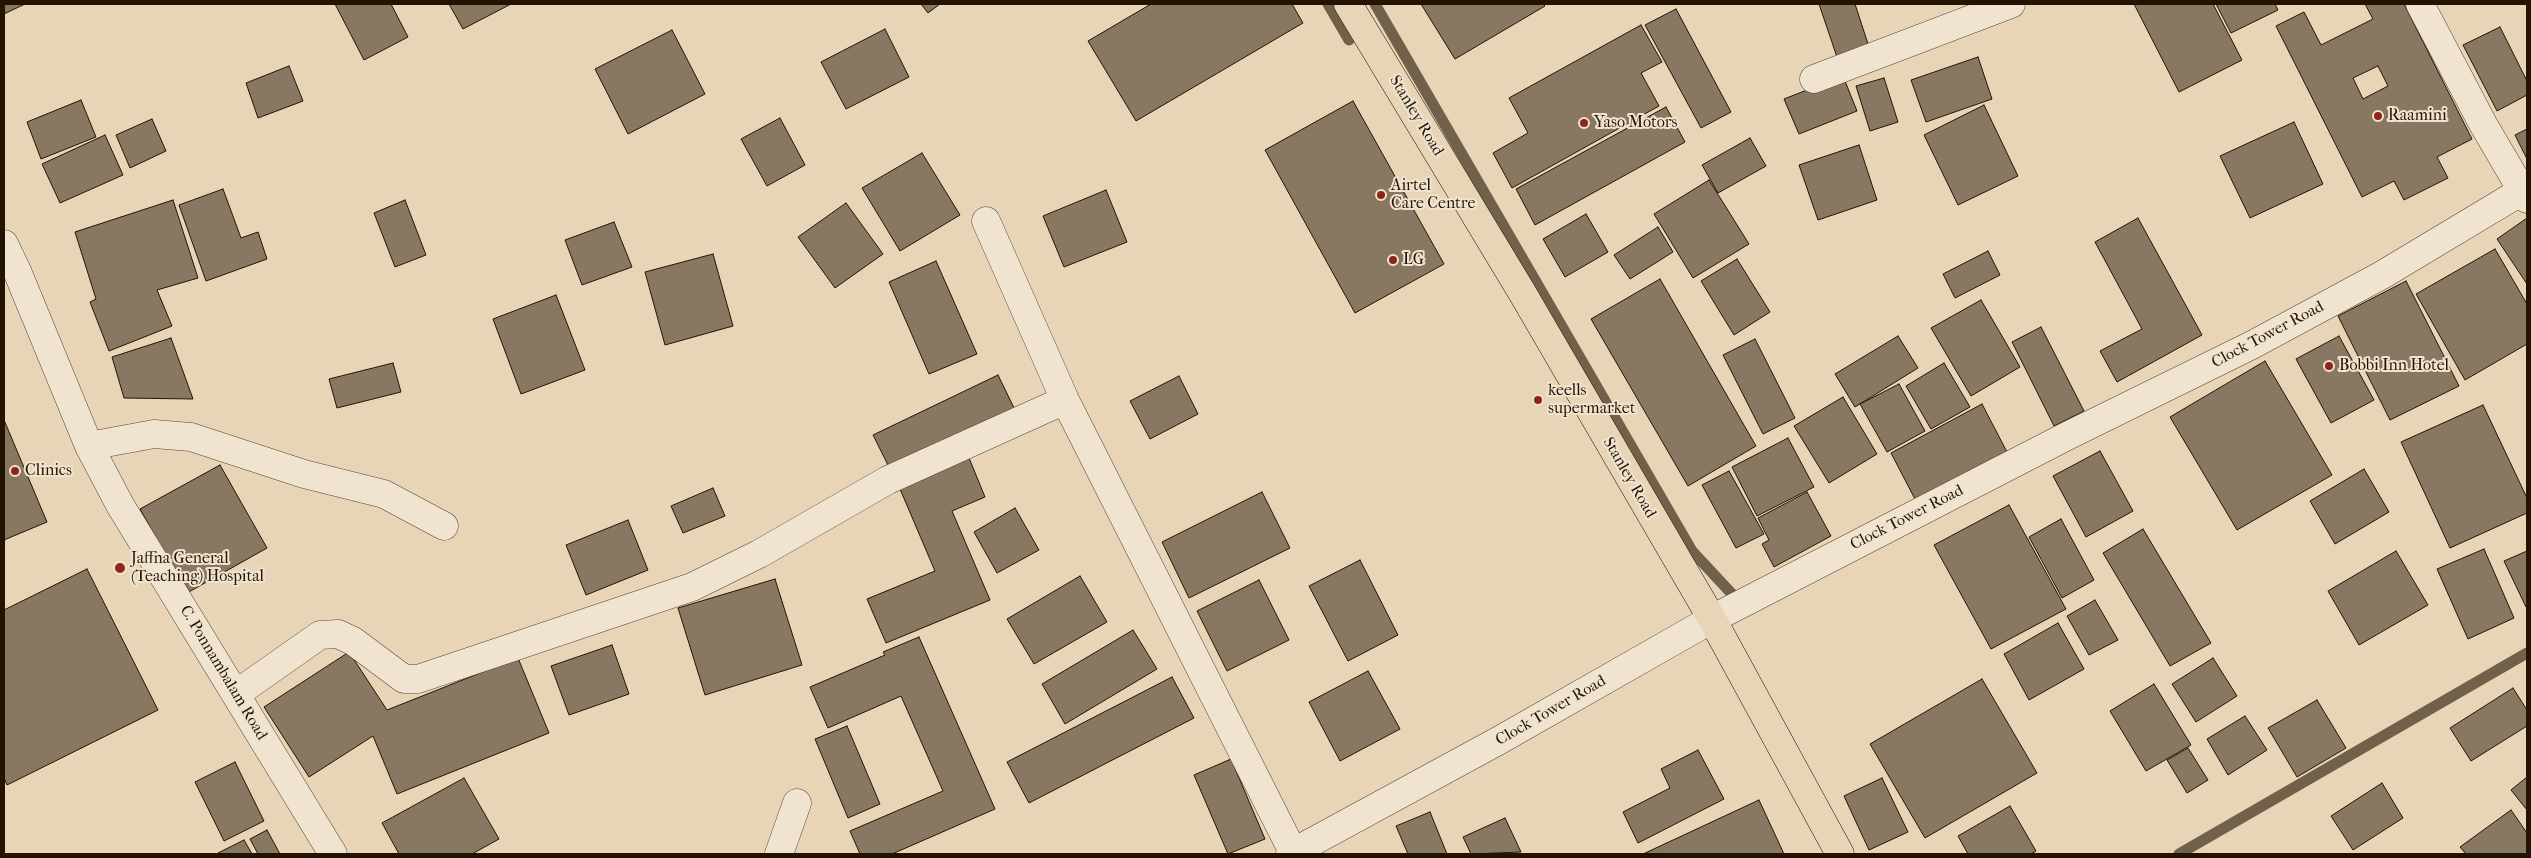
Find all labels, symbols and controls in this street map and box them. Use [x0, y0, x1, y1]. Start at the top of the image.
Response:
street label: Stanley Road [1385, 72, 1447, 160]
place label: Raamini [2388, 106, 2447, 126]
marker: Raamini [2372, 110, 2384, 122]
place label: Yaso Motors [1594, 113, 1677, 133]
marker: Yaso Motors [1578, 117, 1590, 129]
place label: Airtel Care Centre [1391, 176, 1475, 214]
marker: Airtel Care Centre [1375, 189, 1387, 201]
place label: LG [1403, 250, 1424, 270]
marker: LG [1387, 254, 1399, 266]
street label: Clock Tower Road [2209, 297, 2327, 373]
place label: Bobbi Inn Hotel [2339, 356, 2449, 376]
marker: Bobbi Inn Hotel [2323, 360, 2335, 372]
place label: keells supermarket [1548, 381, 1635, 419]
marker: keells supermarket [1532, 394, 1544, 406]
street label: Stanley Road [1598, 434, 1660, 522]
place label: Clinics [25, 461, 72, 481]
marker: Clinics [9, 465, 21, 477]
street label: Clock Tower Road [1847, 481, 1967, 555]
place label: Jaffna General (Teaching) Hospital [131, 549, 264, 587]
marker: Jaffna General (Teaching) Hospital [113, 561, 127, 575]
street label: C. Ponnambalam Road [175, 602, 271, 744]
street label: Clock Tower Road [1492, 672, 1610, 750]

